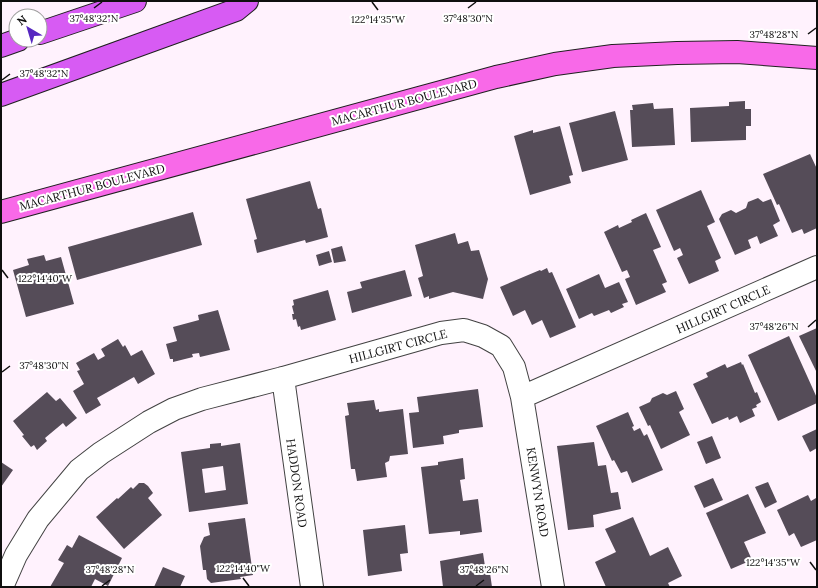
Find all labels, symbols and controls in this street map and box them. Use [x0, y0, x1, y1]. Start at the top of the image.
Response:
north arrow [8, 8, 48, 48]
text: N [14, 12, 30, 28]
text: 37°48'32"N [70, 12, 119, 25]
text: 37°48'30"N [443, 12, 493, 25]
text: 122°14'35"W [351, 13, 406, 26]
text: 37°48'28"N [750, 28, 799, 41]
text: 37°48'32"N [20, 67, 69, 80]
street label: MACARTHUR BOULEVARD [330, 75, 479, 129]
street label: MACARTHUR BOULEVARD [18, 160, 167, 214]
text: 122°14'40"W [18, 272, 73, 285]
street label: HILLGIRT CIRCLE [674, 282, 772, 336]
text: 37°48'26"N [749, 320, 799, 333]
street label: HILLGIRT CIRCLE [347, 326, 449, 366]
text: 37°48'30"N [19, 359, 69, 372]
street label: HADDON ROAD [283, 438, 311, 529]
street label: KENWYN ROAD [524, 446, 553, 538]
text: 122°14'35"W [746, 556, 801, 569]
text: 122°14'40"W [216, 562, 271, 575]
text: 37°48'28"N [86, 563, 135, 576]
text: 37°48'26"N [459, 563, 509, 576]

